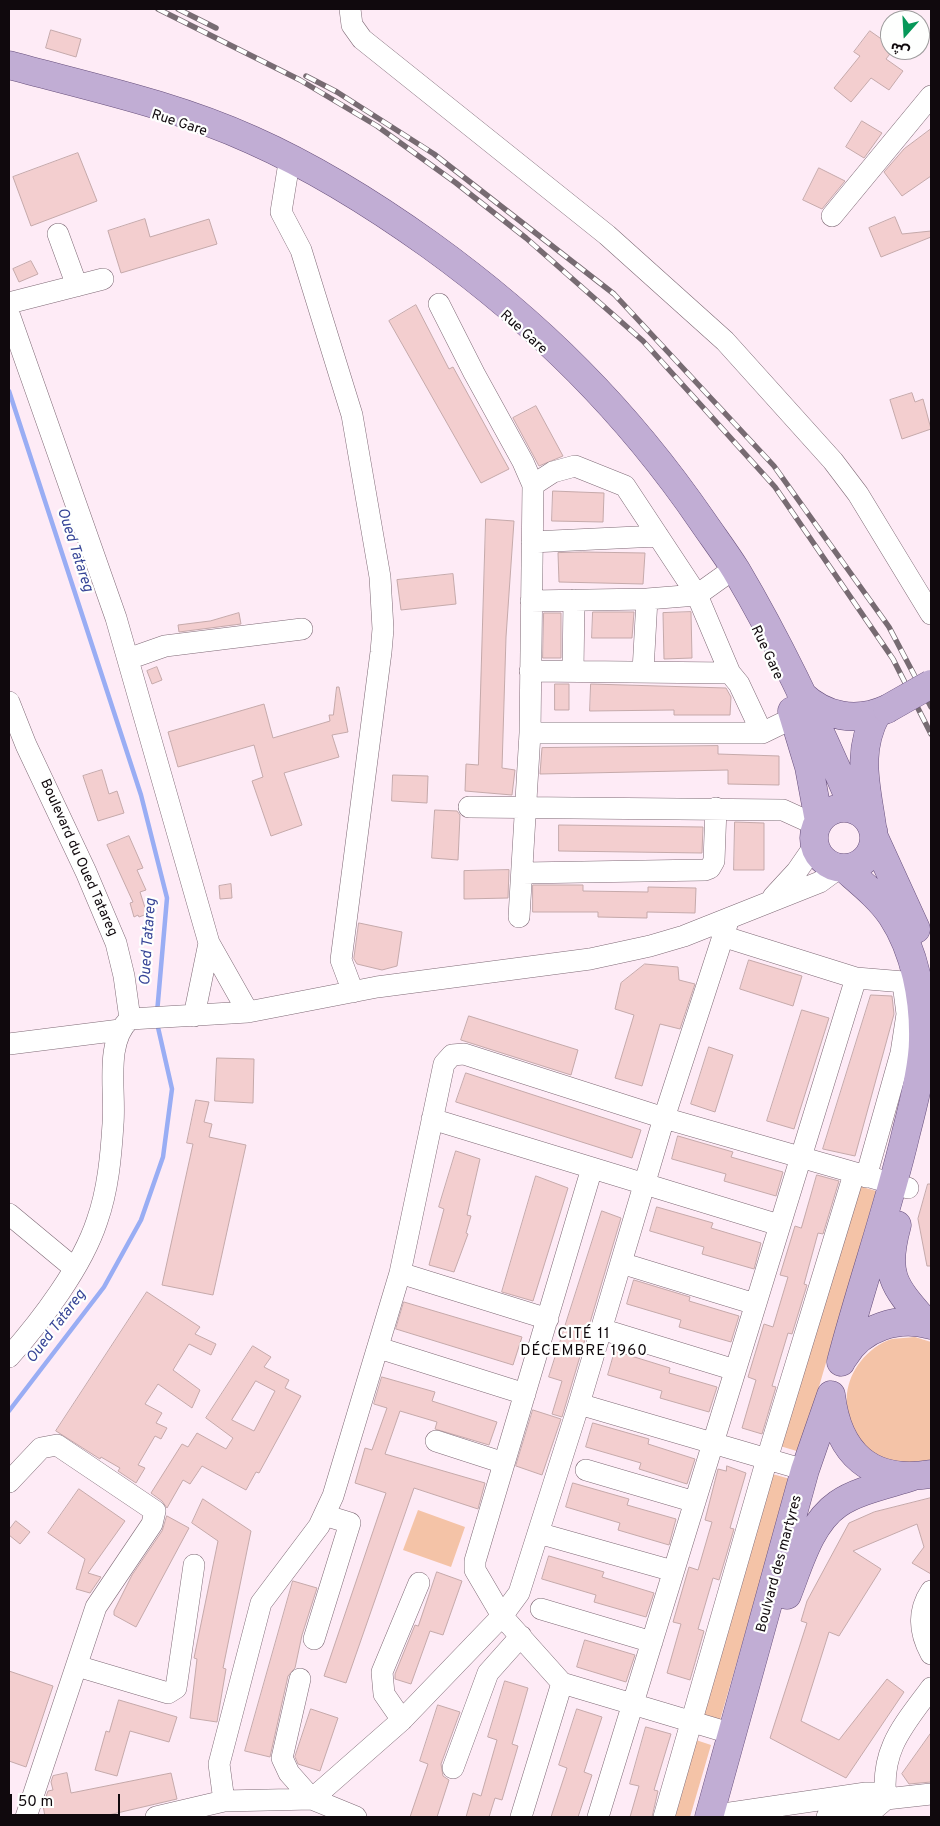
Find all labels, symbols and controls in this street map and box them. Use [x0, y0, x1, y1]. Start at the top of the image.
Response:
north arrow [880, 10, 930, 60]
text: ش [888, 38, 912, 60]
street label: Rue Gare [149, 107, 209, 141]
street label: Rue Gare [496, 308, 550, 358]
water label: Oued Tatareg [52, 506, 96, 594]
street label: Rue Gare [746, 623, 786, 683]
street label: Boulevard du Oued Tatareg [36, 777, 120, 939]
water label: Oued Tatareg [137, 898, 161, 986]
water label: Oued Tatareg [24, 1287, 90, 1367]
district label: CITÉ 11 DÉCEMBRE 1960 [519, 1326, 649, 1361]
street label: Boulvard des martyres [754, 1494, 806, 1634]
scale bar [12, 1784, 122, 1816]
text: 50 m [18, 1793, 53, 1812]

